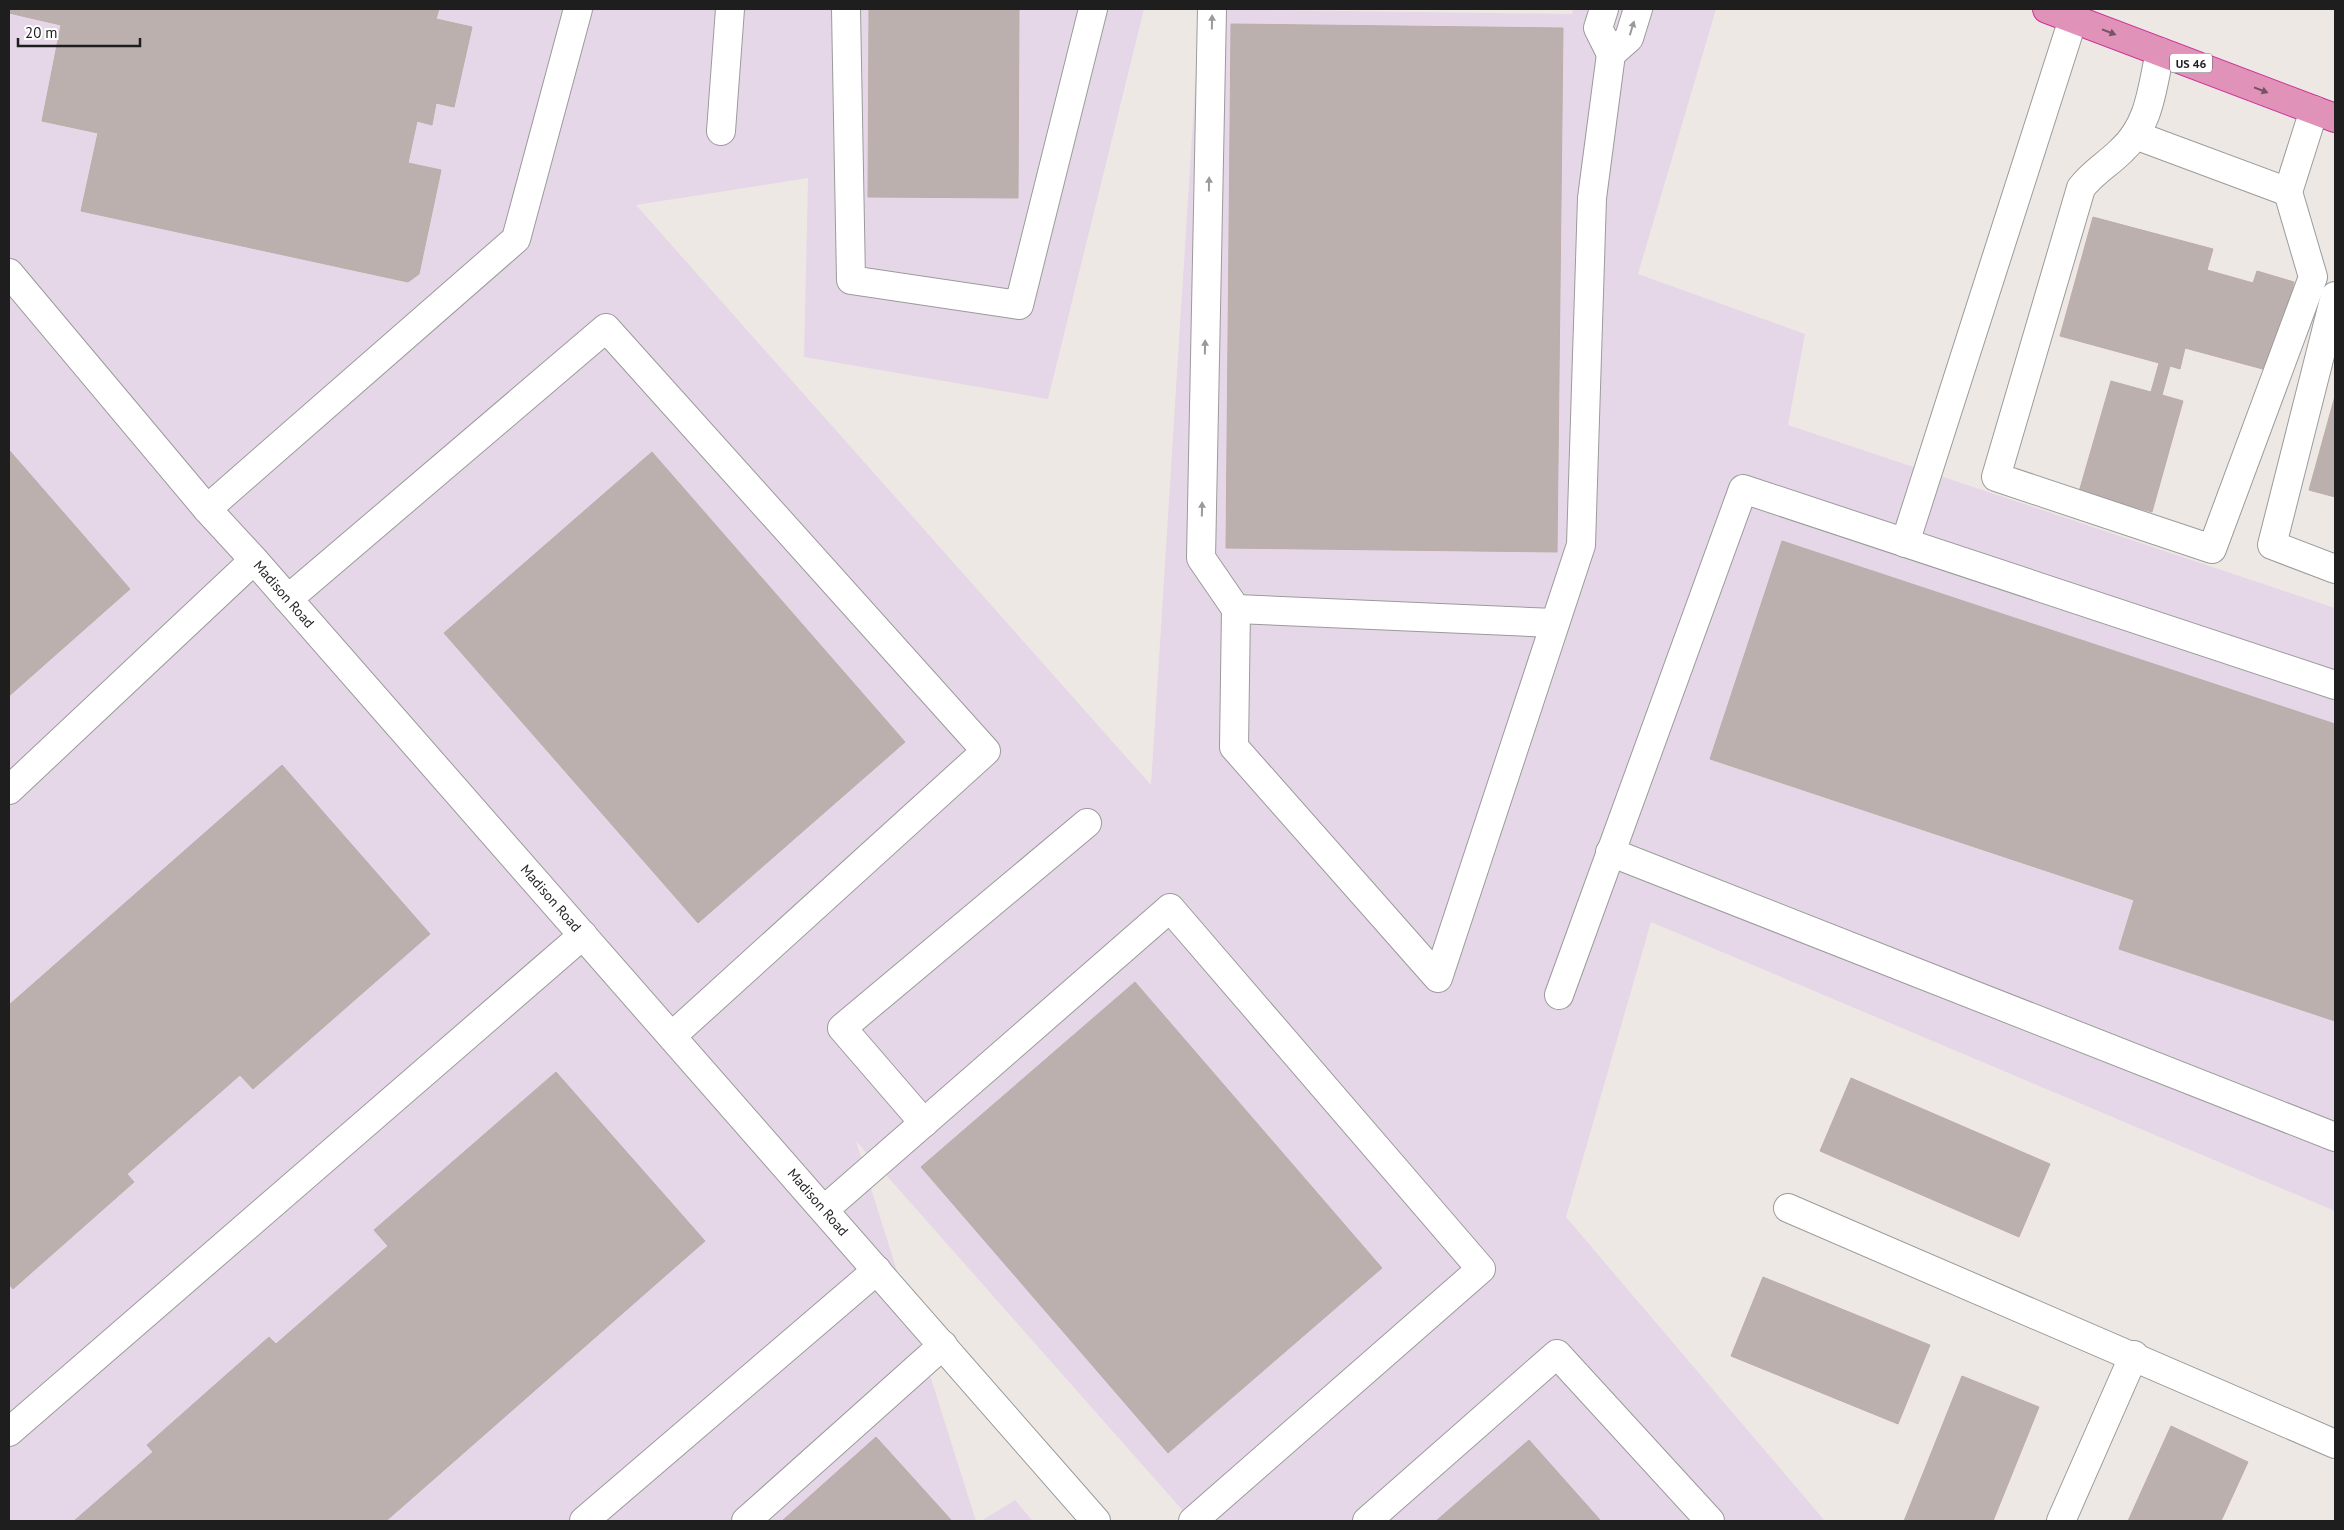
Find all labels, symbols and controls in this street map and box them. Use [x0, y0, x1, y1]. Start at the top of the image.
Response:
one-way arrow [1208, 13, 1216, 29]
scale bar [18, 15, 140, 47]
one-way arrow [1629, 20, 1636, 35]
text: 20 m [25, 23, 58, 42]
one-way arrow [2102, 28, 2117, 36]
road number: US 46 [2170, 54, 2212, 72]
one-way arrow [2254, 86, 2269, 94]
one-way arrow [1205, 176, 1213, 192]
one-way arrow [1202, 338, 1210, 354]
one-way arrow [1199, 501, 1207, 517]
street label: Madison Road [250, 556, 318, 632]
street label: Madison Road [517, 860, 585, 936]
street label: Madison Road [784, 1164, 852, 1240]

